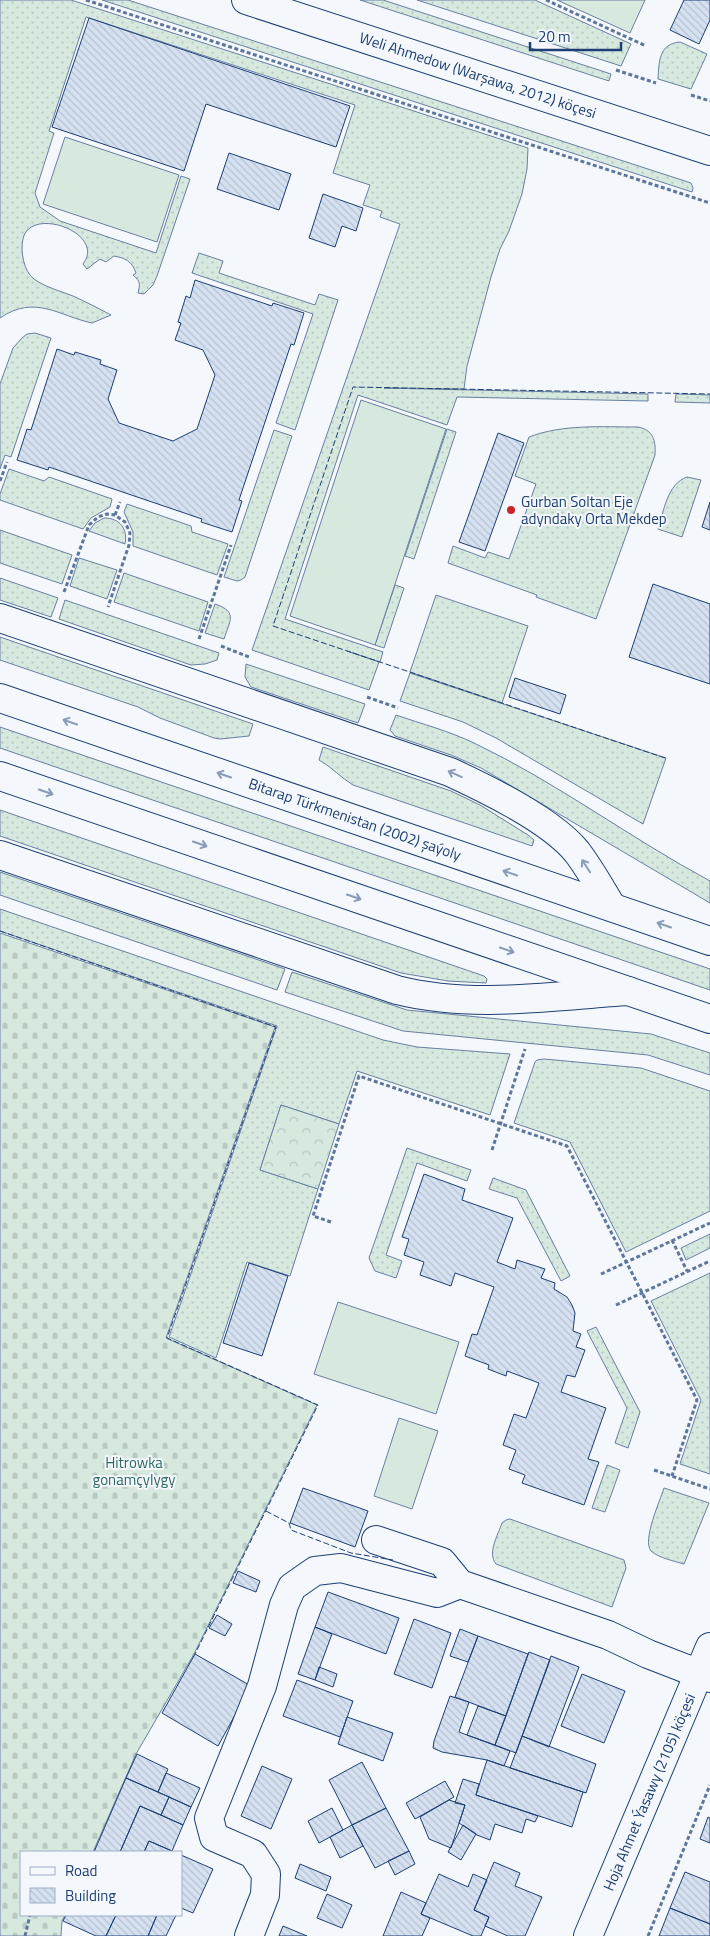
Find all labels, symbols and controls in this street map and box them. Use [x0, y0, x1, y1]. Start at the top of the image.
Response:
scale bar [530, 20, 621, 52]
text: 20 m [538, 25, 571, 48]
street label: Weli Ahmedow (Warşawa, 2012) köçesi [357, 26, 599, 124]
place label: Gurban Soltan Eje adyndaky Orta Mekdep [521, 490, 667, 530]
marker: Gurban Soltan Eje adyndaky Orta Mekdep [505, 504, 517, 516]
one-way arrow [63, 717, 79, 726]
one-way arrow [216, 769, 232, 779]
one-way arrow [448, 769, 463, 779]
street label: Bitarap Türkmenistan (2002) şaýoly [246, 772, 464, 866]
one-way arrow [38, 788, 53, 797]
one-way arrow [192, 840, 208, 850]
one-way arrow [581, 860, 591, 874]
one-way arrow [503, 867, 519, 877]
one-way arrow [345, 893, 361, 902]
one-way arrow [657, 920, 672, 929]
one-way arrow [499, 946, 515, 955]
park label: Hitrowka gonamçylygy [92, 1451, 176, 1491]
street label: Hoja Ahmet Ýasawy (2105) köçesi [597, 1690, 701, 1894]
legend [20, 1851, 182, 1916]
text: Road [65, 1859, 97, 1882]
text: Building [65, 1884, 116, 1907]

